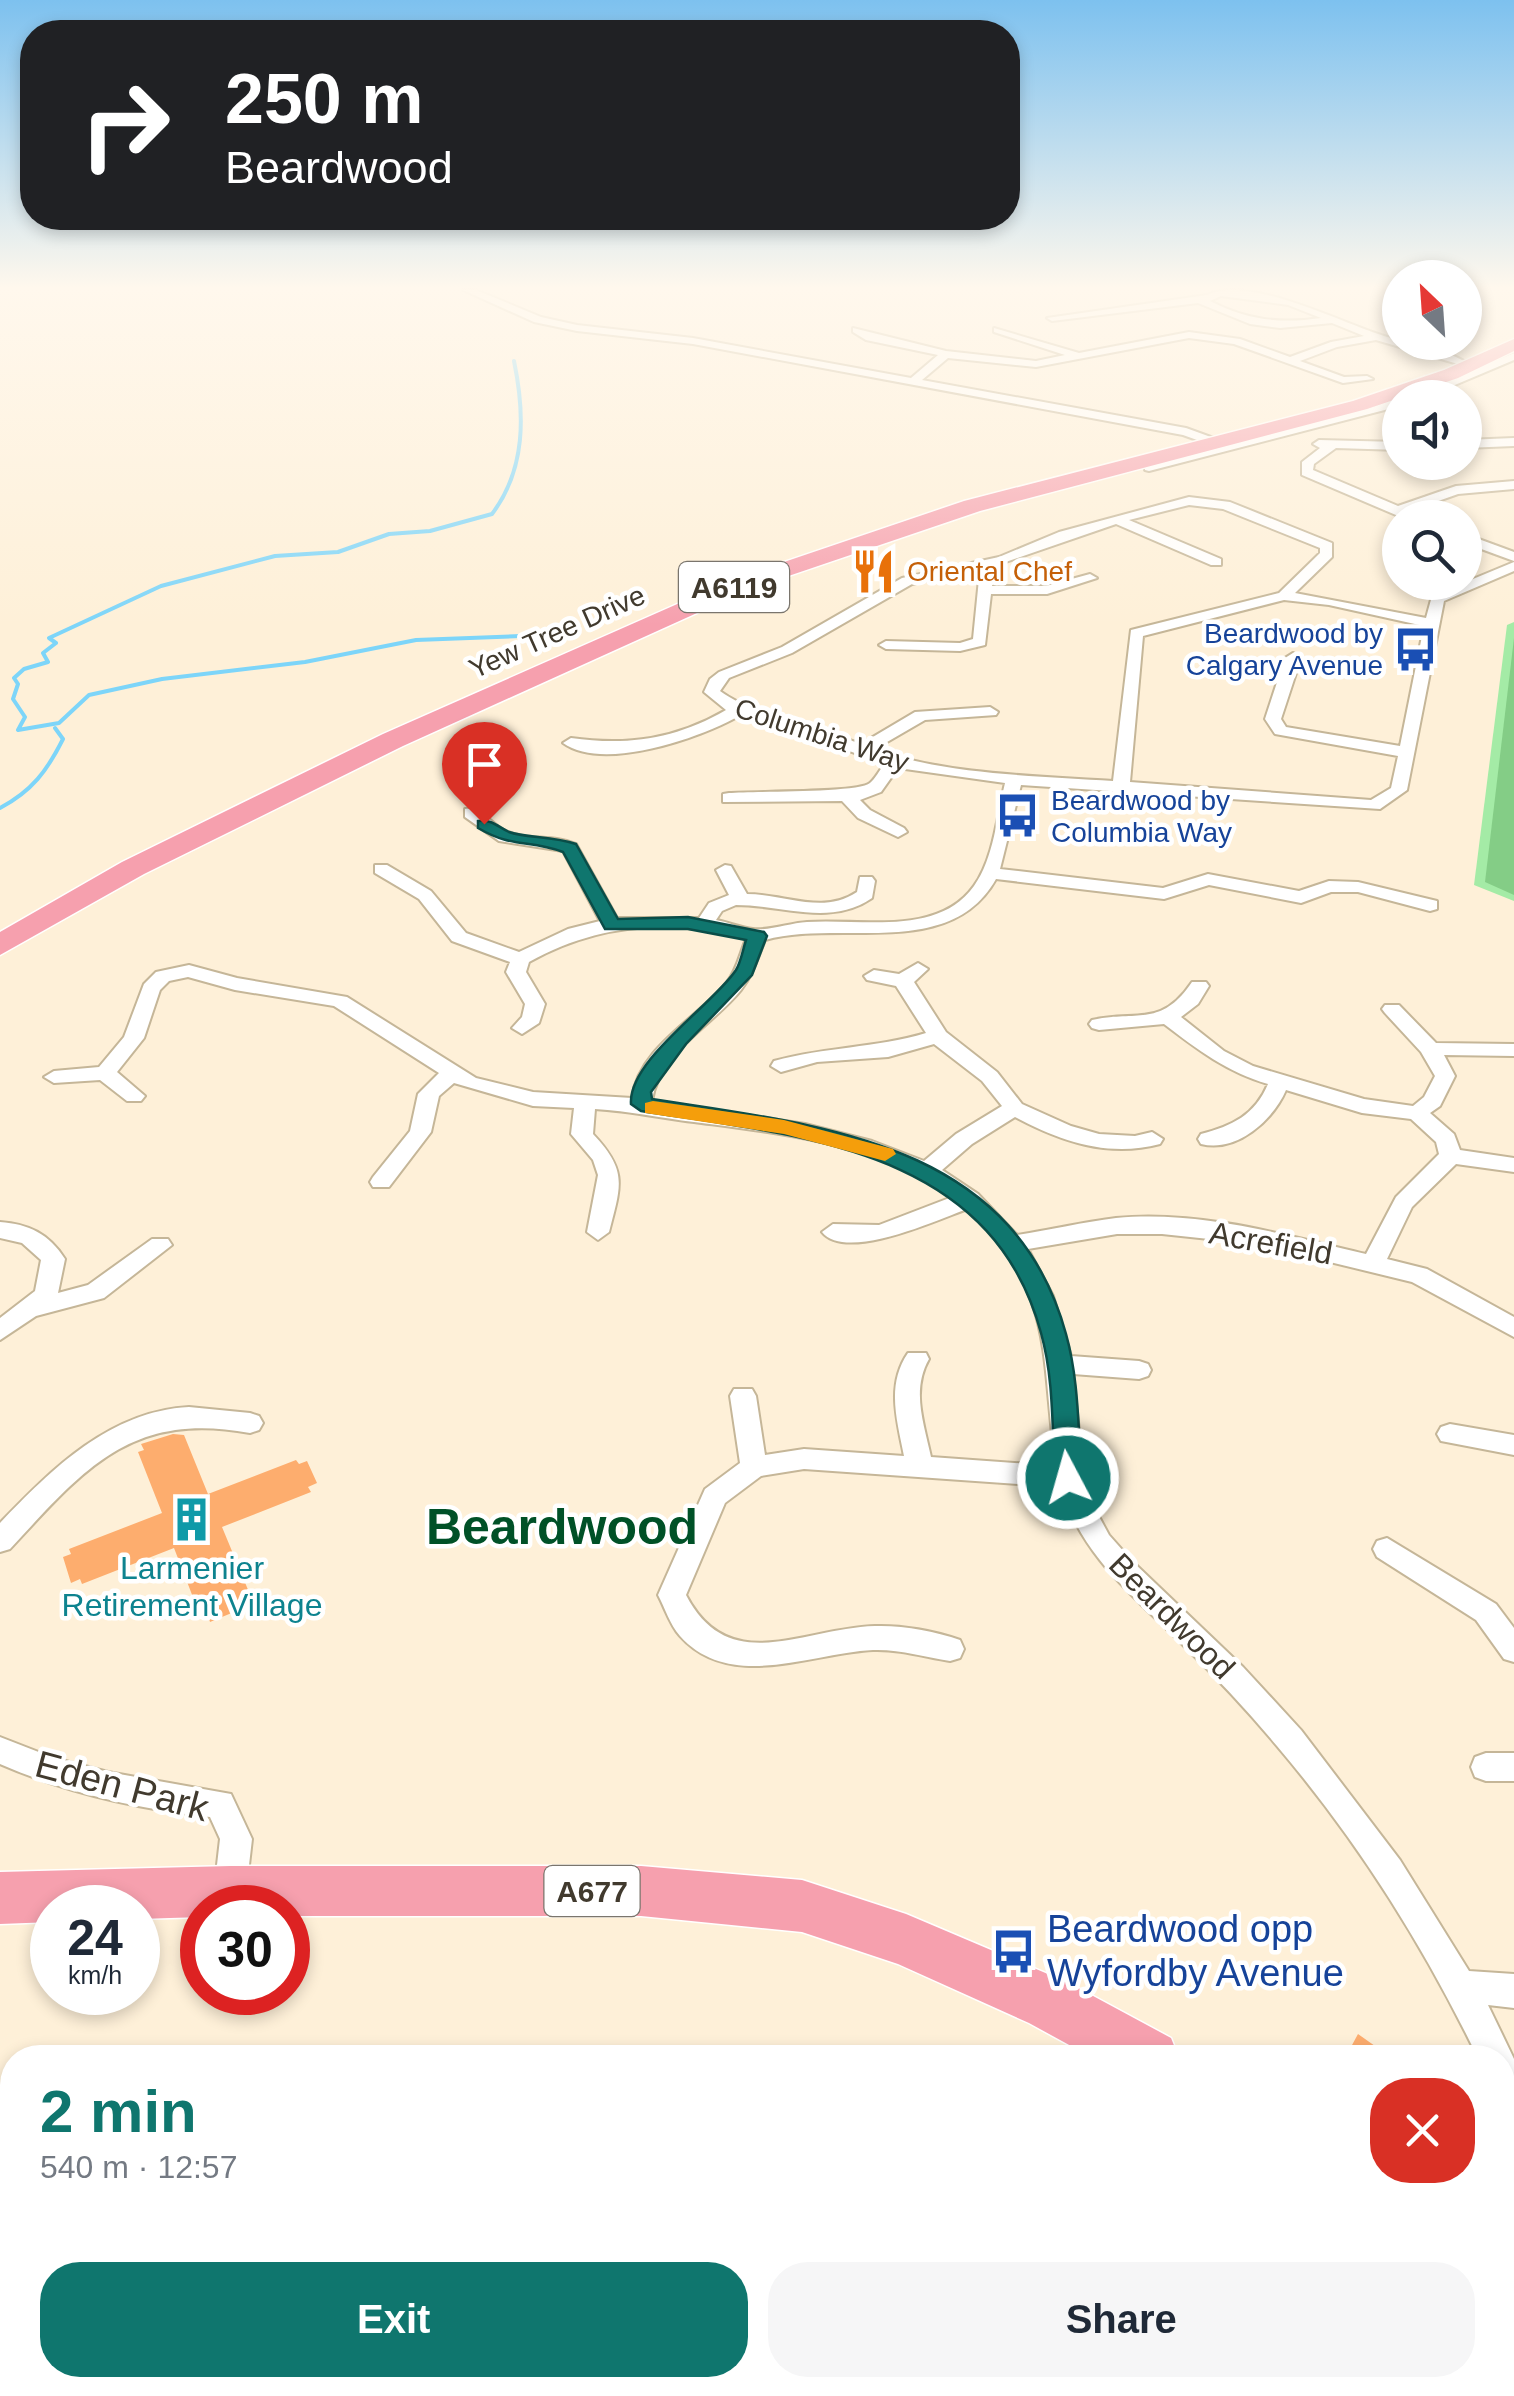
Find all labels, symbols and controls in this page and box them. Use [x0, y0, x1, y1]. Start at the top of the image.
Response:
icon: right [60, 60, 190, 190]
text: 250 m [225, 60, 423, 138]
text: Beardwood [225, 142, 453, 193]
north arrow [1382, 260, 1482, 360]
map controls [1382, 260, 1482, 600]
button: sound [1382, 380, 1482, 480]
button: search [1382, 500, 1482, 600]
restaurant icon: Oriental Chef [850, 547, 898, 595]
place label: Oriental Chef [907, 556, 1072, 587]
road number: A6119 [679, 562, 789, 612]
street label: Yew Tree Drive [464, 579, 650, 685]
place label: Beardwood by Calgary Avenue [1186, 618, 1383, 681]
bus stop icon: Beardwood by Calgary Avenue [1392, 625, 1440, 673]
street label: Columbia Way [731, 692, 913, 778]
pin [442, 722, 527, 825]
icon: arrive [457, 737, 512, 792]
place label: Beardwood by Columbia Way [1051, 785, 1232, 848]
bus stop icon: Beardwood by Columbia Way [994, 792, 1042, 840]
street label: Acrefield [1207, 1214, 1335, 1272]
position arrow [1016, 1426, 1120, 1530]
building icon: Larmenier Retirement Village [168, 1496, 216, 1544]
district label: Beardwood [426, 1499, 698, 1555]
street label: Beardwood [1102, 1546, 1242, 1686]
place label: Larmenier Retirement Village [62, 1550, 322, 1623]
street label: Eden Park [31, 1743, 214, 1830]
road number: A677 [544, 1866, 640, 1916]
speed limit sign: 30 [180, 1885, 310, 2015]
place label: Beardwood opp Wyfordby Avenue [1047, 1908, 1344, 1994]
text: 24 [67, 1910, 123, 1966]
bus stop icon: Beardwood opp Wyfordby Avenue [990, 1927, 1038, 1975]
text: km/h [68, 1961, 122, 1989]
text: 2 min [40, 2078, 197, 2145]
button: close [1370, 2078, 1475, 2183]
text: 540 m · 12:57 [40, 2149, 237, 2185]
button: Exit [40, 2262, 748, 2377]
button: Share [768, 2262, 1475, 2377]

